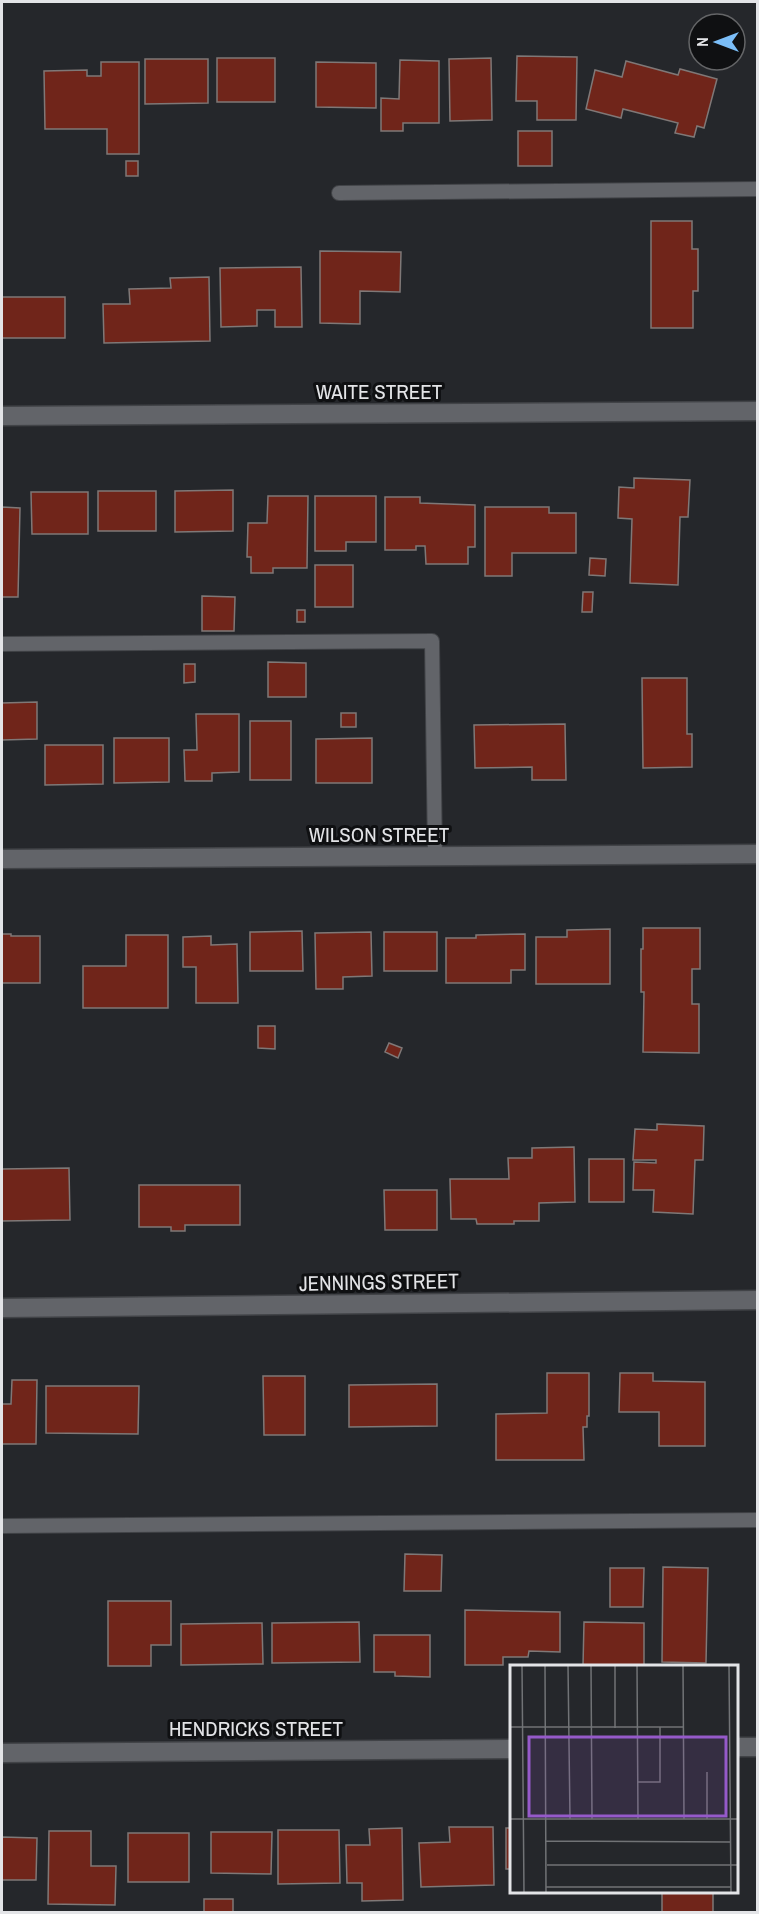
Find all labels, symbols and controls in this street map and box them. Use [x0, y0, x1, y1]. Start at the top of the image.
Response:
north arrow [687, 12, 747, 72]
text: N [691, 37, 713, 47]
street label: WAITE STREET [316, 377, 443, 406]
street label: WILSON STREET [309, 820, 450, 849]
street label: JENNINGS STREET [299, 1266, 460, 1298]
inset map [510, 1665, 738, 1893]
street label: HENDRICKS STREET [169, 1714, 344, 1743]

